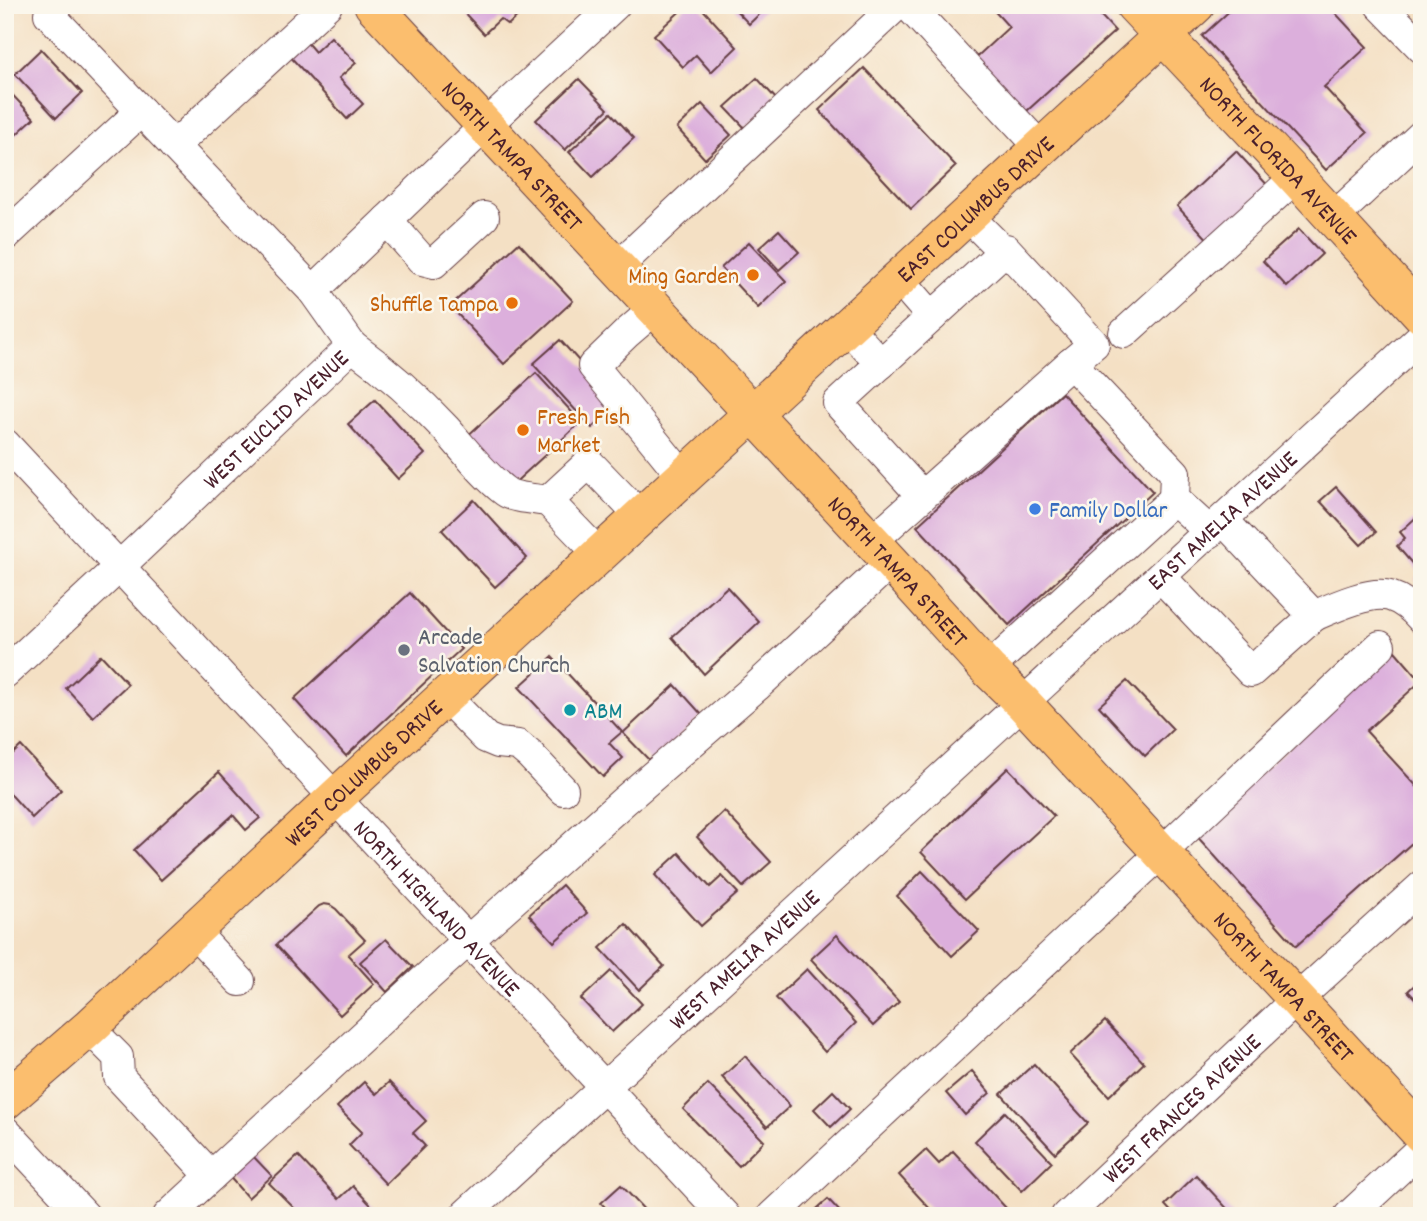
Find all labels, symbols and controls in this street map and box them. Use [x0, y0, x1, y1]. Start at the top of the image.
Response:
street label: NORTH FLORIDA AVENUE [1190, 70, 1364, 254]
street label: NORTH TAMPA STREET [432, 74, 589, 240]
street label: EAST COLUMBUS DRIVE [890, 129, 1063, 292]
place label: Ming Garden [628, 261, 739, 295]
marker: Ming Garden [745, 267, 761, 283]
place label: Shuffle Tampa [370, 289, 499, 323]
marker: Shuffle Tampa [504, 295, 520, 311]
street label: WEST EUCLID AVENUE [197, 343, 358, 499]
place label: Fresh Fish Market [537, 402, 630, 464]
marker: Fresh Fish Market [515, 422, 531, 438]
street label: EAST AMELIA AVENUE [1141, 444, 1307, 600]
street label: NORTH TAMPA STREET [818, 490, 975, 656]
place label: Family Dollar [1049, 495, 1168, 529]
marker: Family Dollar [1027, 501, 1043, 517]
place label: Arcade Salvation Church [418, 622, 570, 684]
marker: Arcade Salvation Church [396, 642, 412, 658]
street label: WEST COLUMBUS DRIVE [278, 693, 452, 857]
place label: ABM [584, 696, 623, 730]
marker: ABM [562, 702, 578, 718]
street label: NORTH HIGHLAND AVENUE [344, 813, 527, 1006]
street label: WEST AMELIA AVENUE [663, 883, 829, 1039]
street label: NORTH TAMPA STREET [1204, 905, 1361, 1071]
street label: WEST FRANCES AVENUE [1096, 1027, 1270, 1193]

